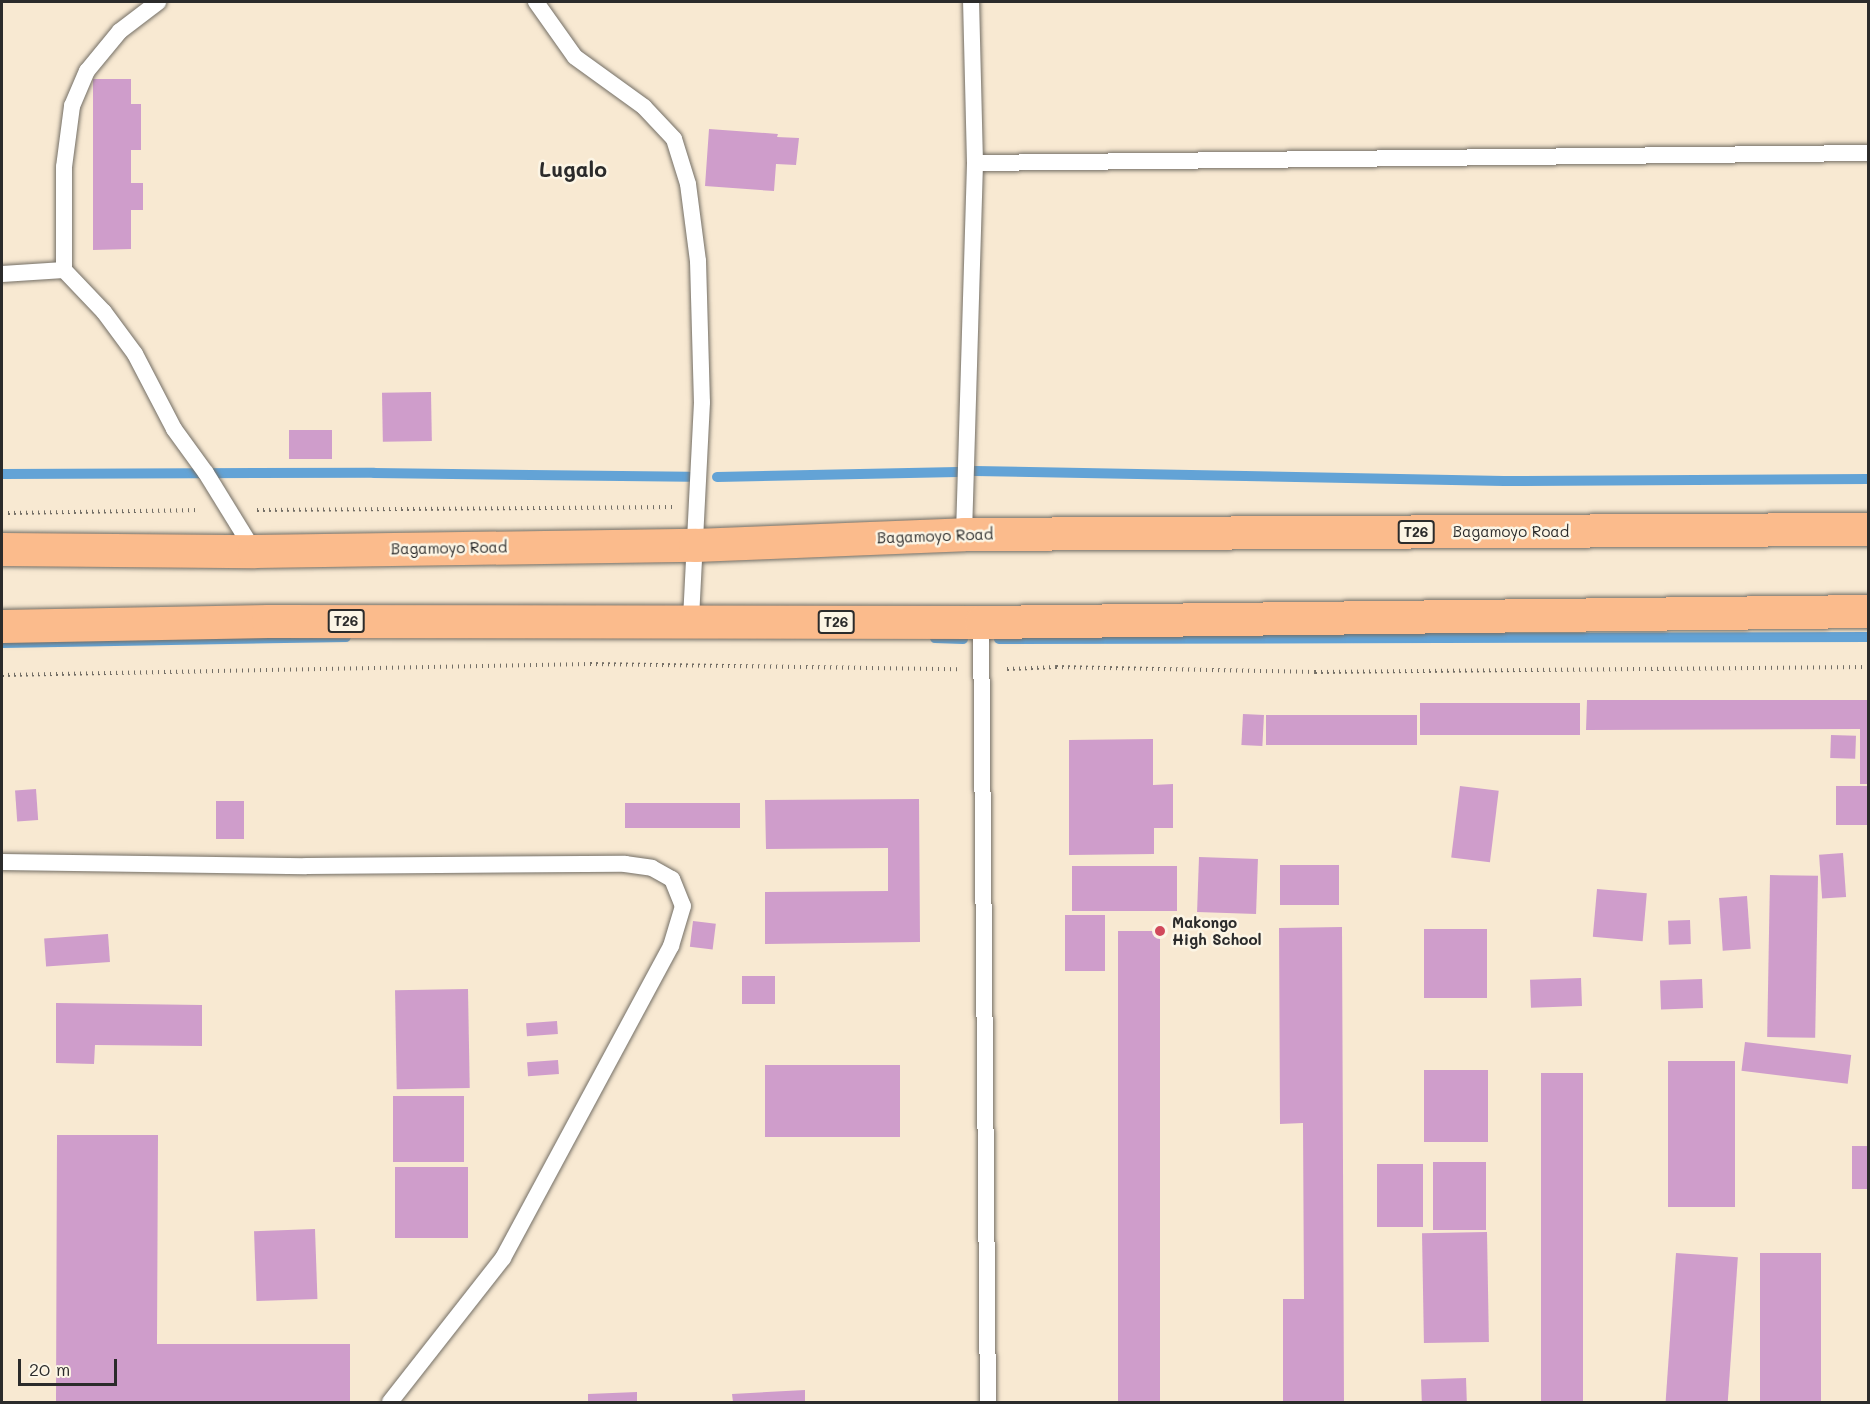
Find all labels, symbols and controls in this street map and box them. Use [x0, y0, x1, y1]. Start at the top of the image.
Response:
district label: Lugalo [539, 156, 607, 182]
road number: T26 [1396, 521, 1436, 543]
street label: Bagamoyo Road [1453, 523, 1569, 541]
street label: Bagamoyo Road [876, 525, 994, 547]
street label: Bagamoyo Road [391, 538, 507, 558]
road number: T26 [326, 610, 366, 632]
road number: T26 [816, 611, 856, 633]
place label: Makongo High School [1172, 913, 1262, 948]
marker: Makongo High School [1153, 924, 1167, 938]
scale bar [21, 1347, 120, 1385]
text: 20 m [29, 1357, 70, 1381]

